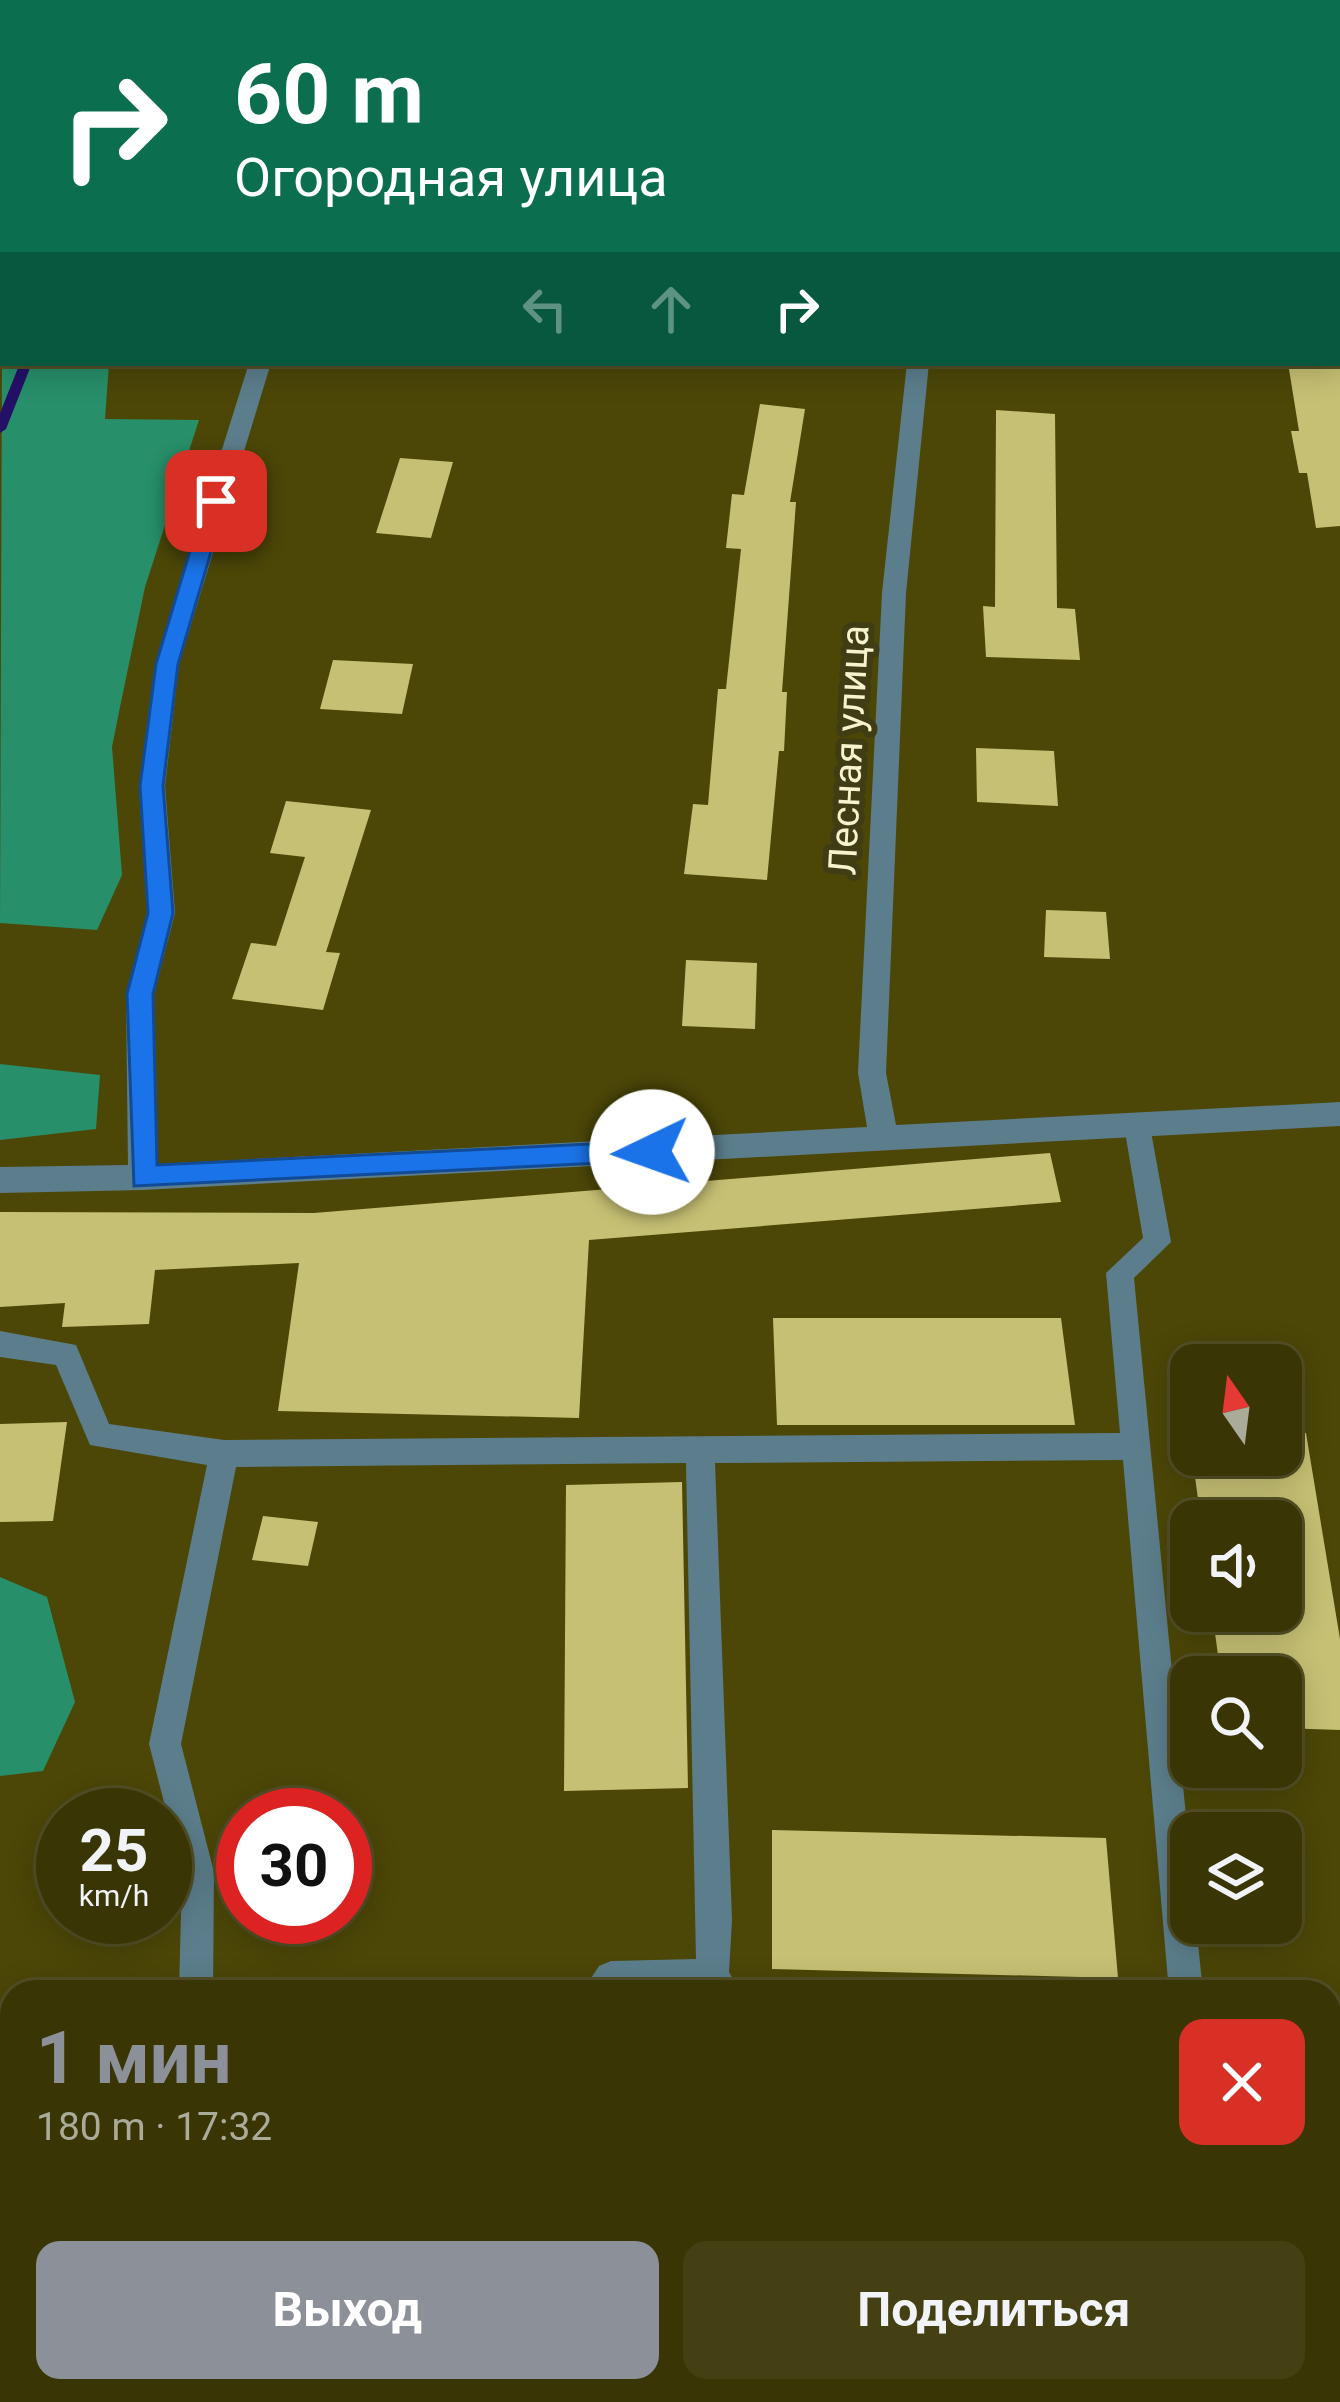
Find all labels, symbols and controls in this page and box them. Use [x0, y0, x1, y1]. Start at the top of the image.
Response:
text: 60 m [234, 45, 424, 144]
icon: right [36, 48, 192, 204]
text: Огородная улица [234, 146, 668, 209]
icon: left [512, 276, 578, 342]
icon: ahead [638, 276, 704, 342]
icon: right [764, 276, 830, 342]
pin [165, 450, 267, 552]
icon: arrive [183, 468, 249, 534]
street label: Лесная улица [819, 624, 879, 876]
position arrow [589, 1089, 715, 1215]
north arrow [1170, 1344, 1302, 1476]
map controls [1170, 1344, 1302, 1944]
button: sound [1170, 1500, 1302, 1632]
button: search [1170, 1656, 1302, 1788]
speed limit sign: 30 [216, 1788, 372, 1944]
button: layers [1170, 1812, 1302, 1944]
text: 25 [80, 1815, 148, 1886]
text: km/h [79, 1878, 149, 1913]
text: 1 мин [36, 2016, 231, 2101]
button: close [1179, 2019, 1305, 2145]
text: 180 m · 17:32 [36, 2104, 272, 2150]
button: Выход [36, 2241, 659, 2379]
button: Поделиться [683, 2241, 1305, 2379]

